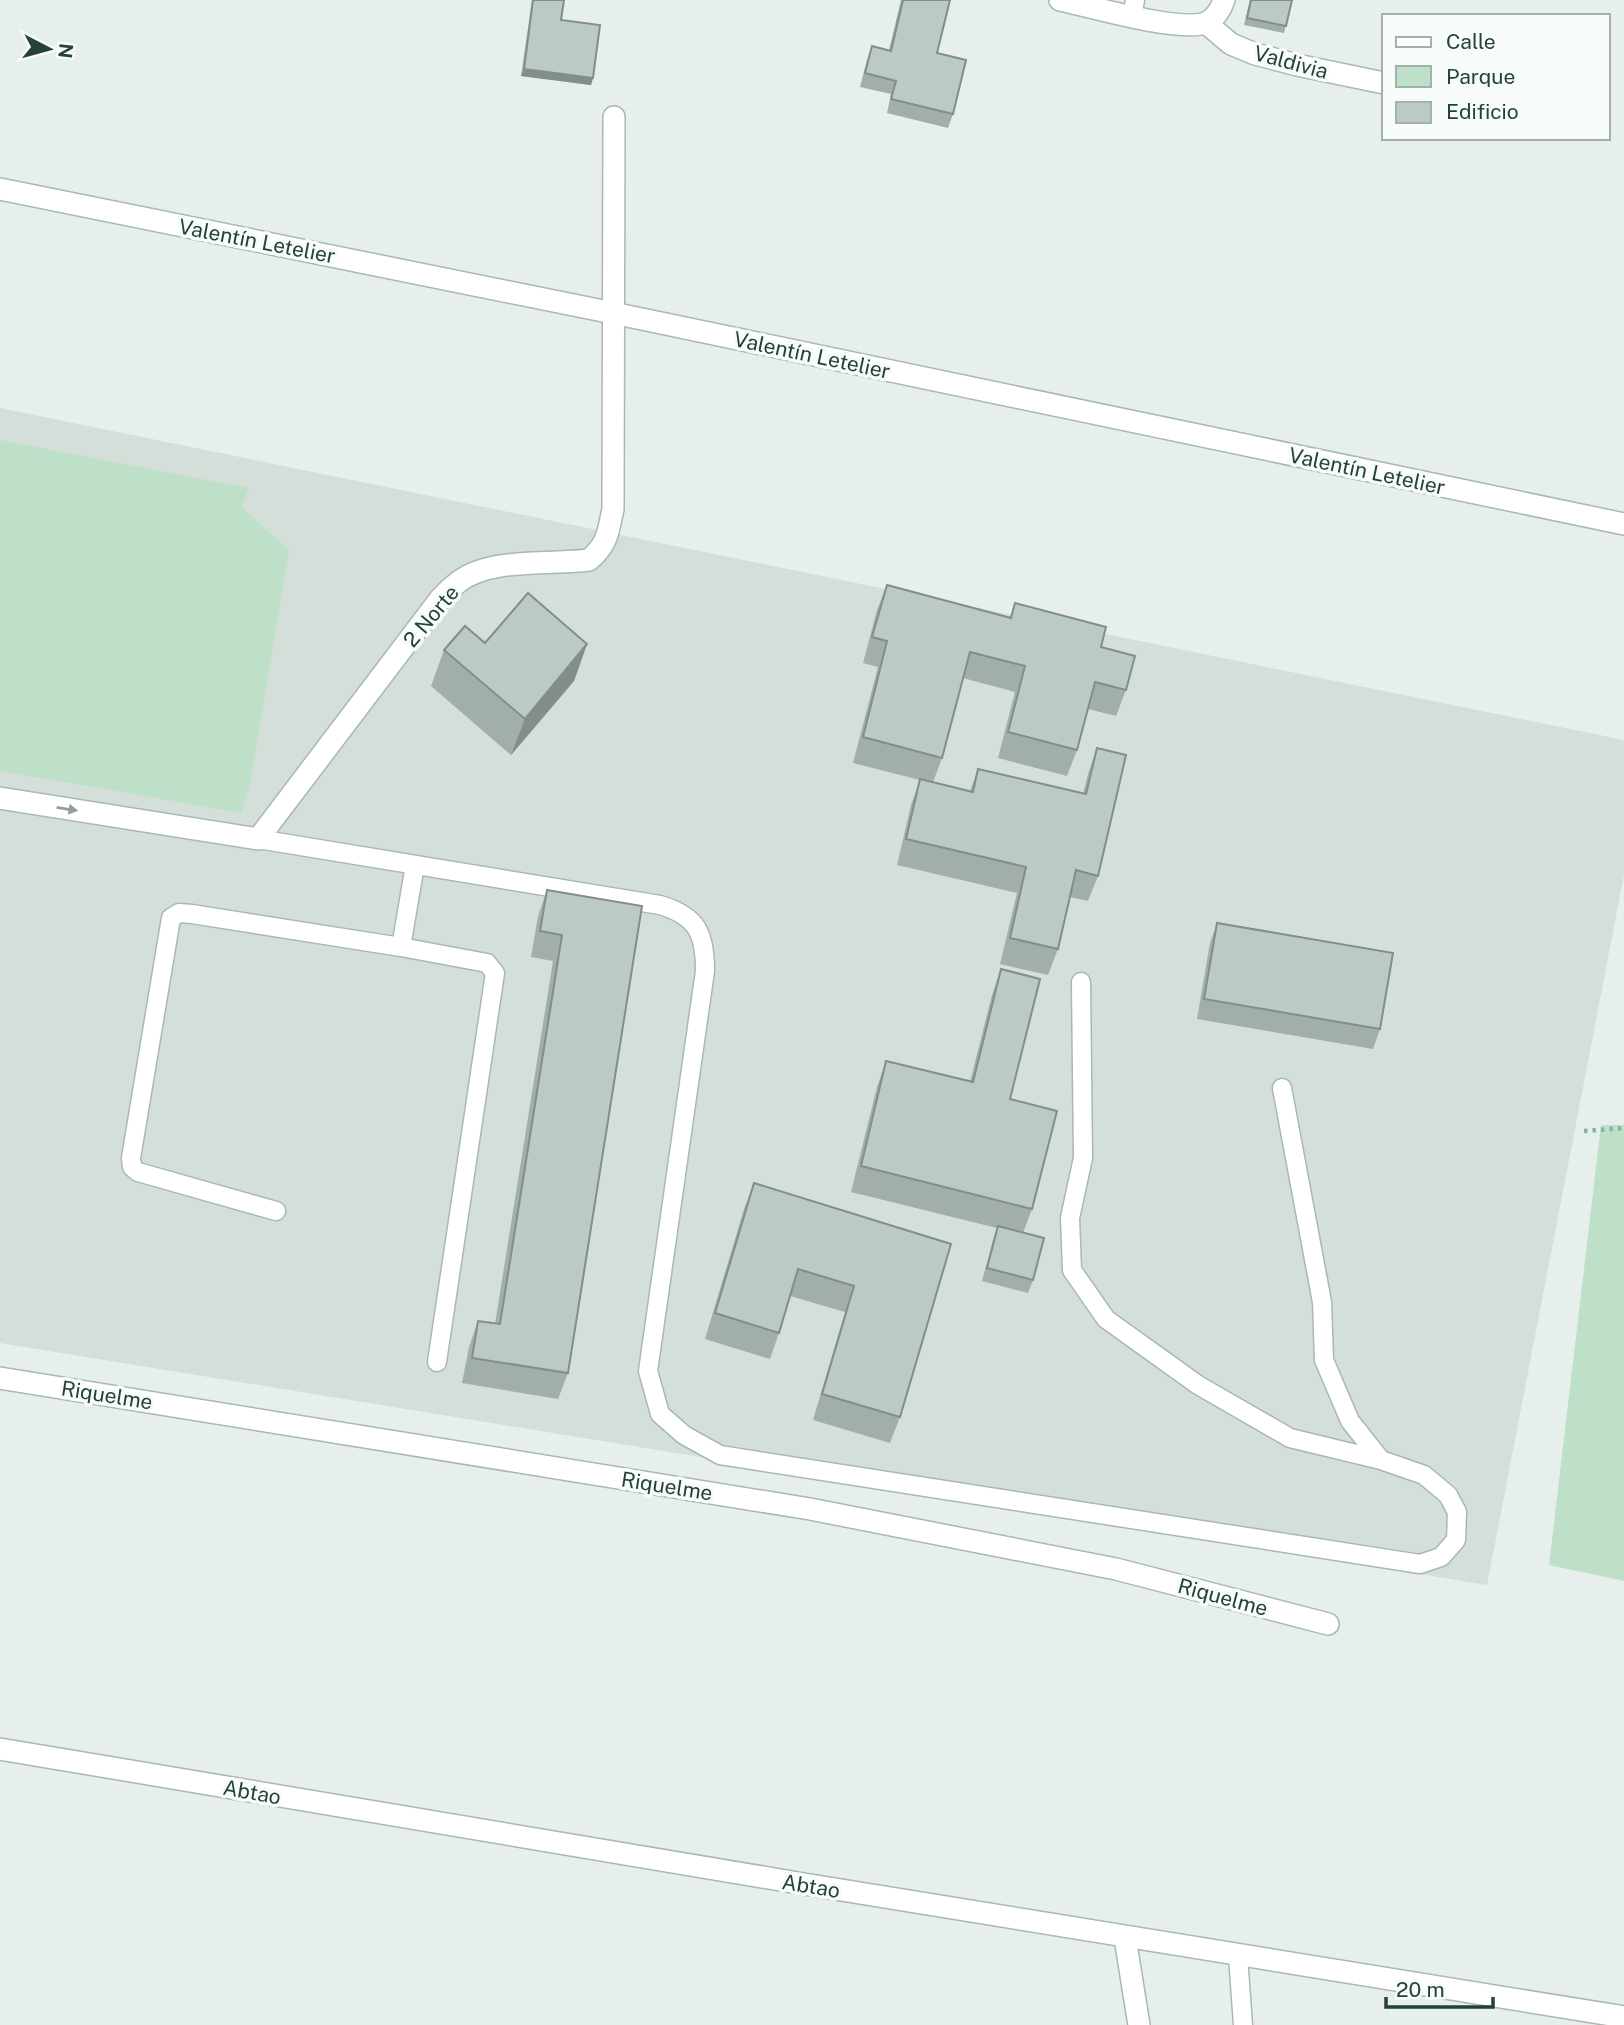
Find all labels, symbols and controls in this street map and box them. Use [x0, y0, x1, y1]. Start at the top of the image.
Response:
north arrow [14, 14, 84, 84]
legend [1382, 14, 1610, 140]
text: Calle [1446, 29, 1496, 54]
street label: Valdivia [1251, 40, 1331, 84]
text: N [54, 42, 78, 59]
text: Parque [1446, 64, 1515, 89]
text: Edificio [1446, 99, 1519, 124]
street label: Valentín Letelier [176, 214, 338, 268]
street label: Valentín Letelier [731, 326, 893, 384]
street label: Valentín Letelier [1286, 442, 1448, 500]
street label: 2 Norte [398, 580, 464, 652]
one-way arrow [56, 804, 78, 815]
street label: Riquelme [60, 1375, 154, 1415]
street label: Riquelme [620, 1466, 714, 1506]
street label: Riquelme [1175, 1573, 1271, 1621]
street label: Abtao [221, 1775, 283, 1809]
street label: Abtao [780, 1869, 842, 1903]
scale bar [1386, 1966, 1493, 2010]
text: 20 m [1396, 1977, 1445, 2002]

